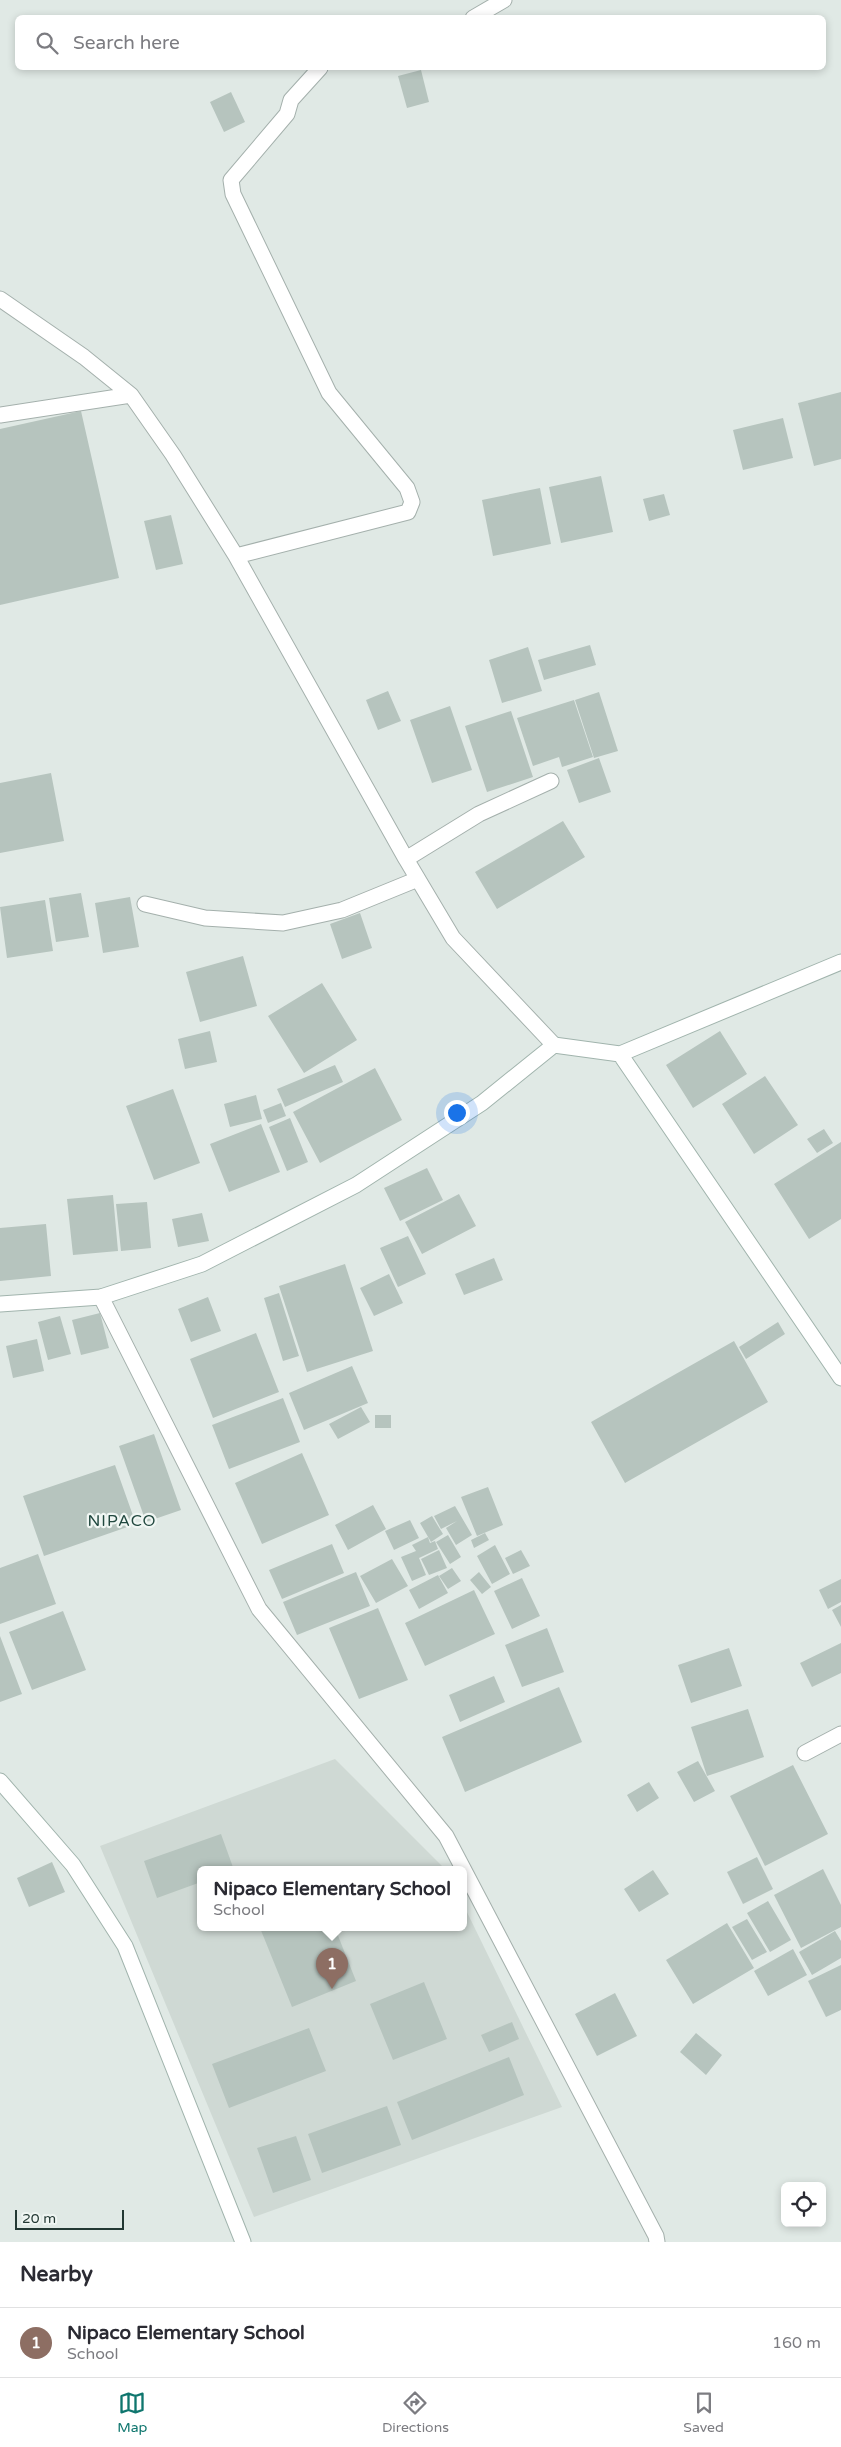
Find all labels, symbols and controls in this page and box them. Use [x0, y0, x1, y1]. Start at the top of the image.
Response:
search box [15, 15, 826, 70]
icon: search [33, 29, 61, 57]
text: Search here [73, 32, 180, 54]
your location [444, 1100, 470, 1126]
district label: NIPACO [88, 1511, 156, 1531]
popup [197, 1866, 467, 1931]
text: Nipaco Elementary School [213, 1878, 451, 1900]
text: School [213, 1900, 265, 1920]
pin: 1 [316, 1948, 348, 1989]
map controls [781, 2182, 826, 2227]
button: locate [781, 2182, 826, 2227]
scale bar [15, 2207, 124, 2230]
text: 20 m [22, 2210, 56, 2227]
text: Nearby [20, 2262, 93, 2287]
text: Nipaco Elementary School [67, 2322, 305, 2344]
text: 1 [31, 2333, 41, 2353]
text: 160 m [772, 2333, 821, 2353]
text: School [67, 2344, 119, 2364]
tab: Map [117, 2389, 147, 2436]
tab: Directions [382, 2389, 449, 2436]
tab: Saved [683, 2389, 724, 2436]

